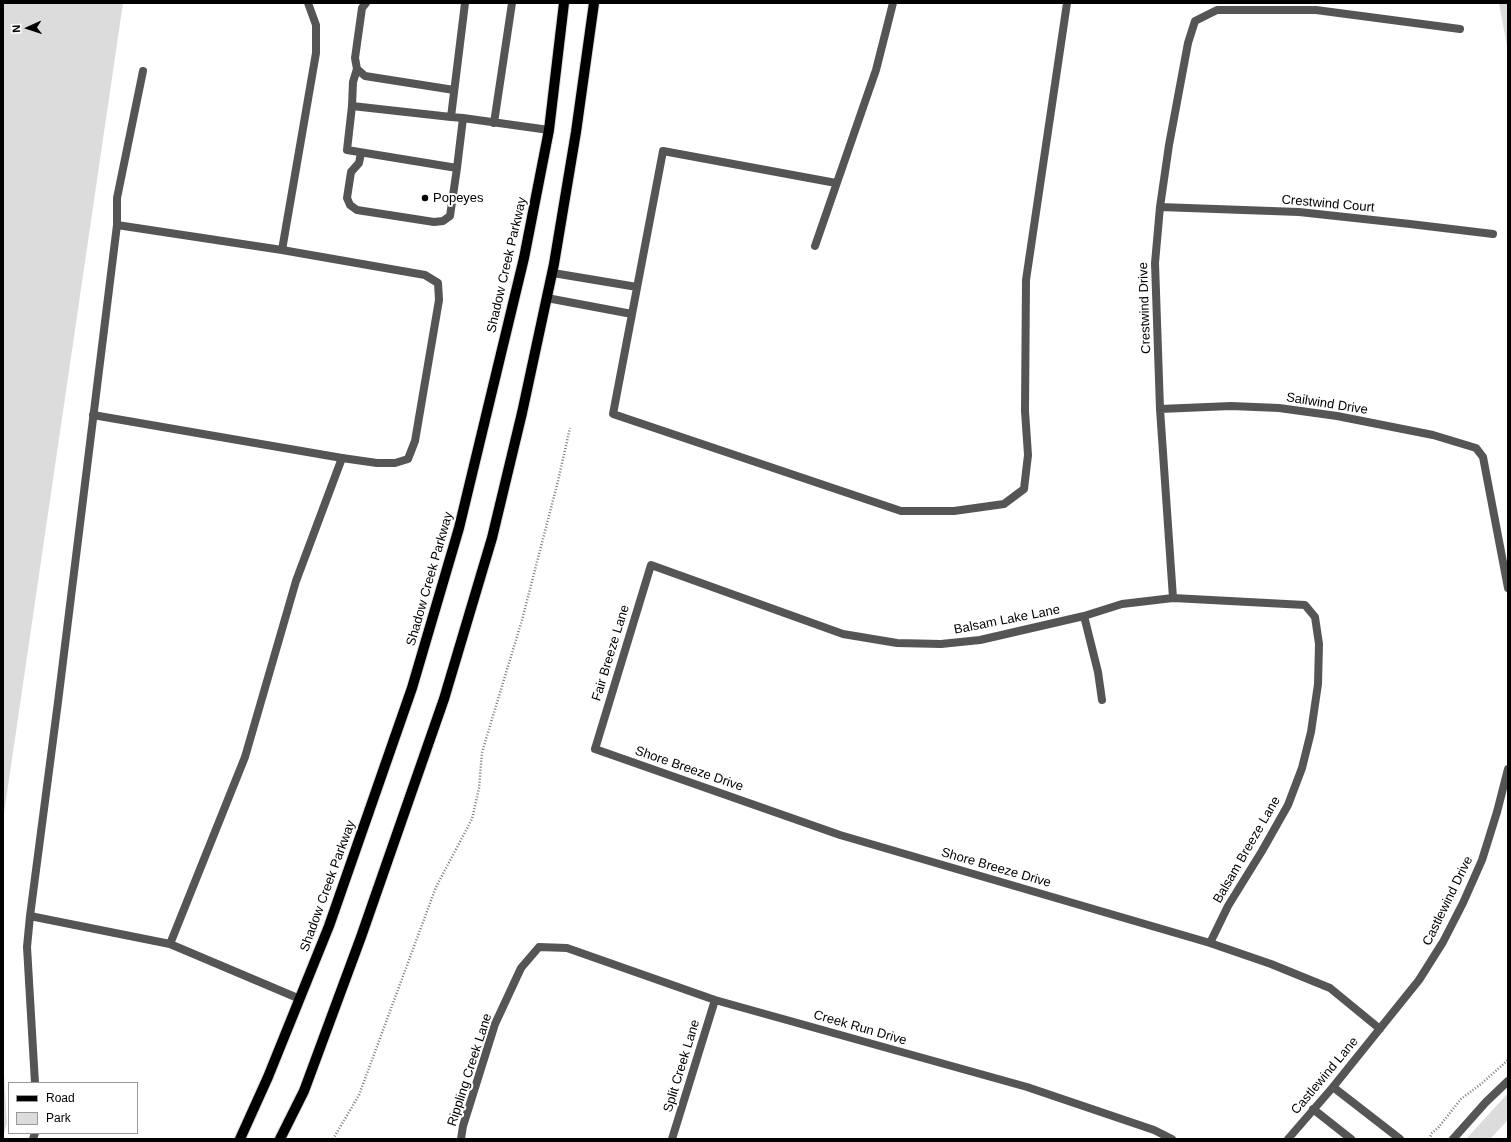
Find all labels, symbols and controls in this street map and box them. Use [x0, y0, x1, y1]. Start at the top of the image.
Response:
north arrow [8, 8, 48, 48]
text: N [10, 24, 22, 33]
place label: Popeyes [433, 190, 484, 206]
street label: Crestwind Court [1281, 192, 1375, 216]
marker: Popeyes [420, 193, 430, 203]
street label: Shadow Creek Parkway [484, 196, 530, 334]
street label: Crestwind Drive [1136, 262, 1154, 354]
street label: Sailwind Drive [1285, 390, 1369, 418]
street label: Shadow Creek Parkway [403, 510, 457, 648]
street label: Balsam Lake Lane [953, 602, 1061, 638]
street label: Fair Breeze Lane [589, 603, 633, 703]
street label: Shore Breeze Drive [633, 743, 745, 795]
street label: Balsam Breeze Lane [1210, 794, 1284, 906]
street label: Shadow Creek Parkway [297, 818, 359, 954]
street label: Shore Breeze Drive [939, 845, 1053, 891]
street label: Castlewind Drive [1420, 854, 1476, 948]
street label: Creek Run Drive [812, 1007, 908, 1049]
street label: Rippling Creek Lane [444, 1012, 496, 1128]
street label: Split Creek Lane [660, 1018, 704, 1114]
street label: Castlewind Lane [1288, 1034, 1362, 1118]
legend [8, 1082, 138, 1134]
text: Road [46, 1091, 75, 1105]
text: Park [46, 1111, 71, 1125]

